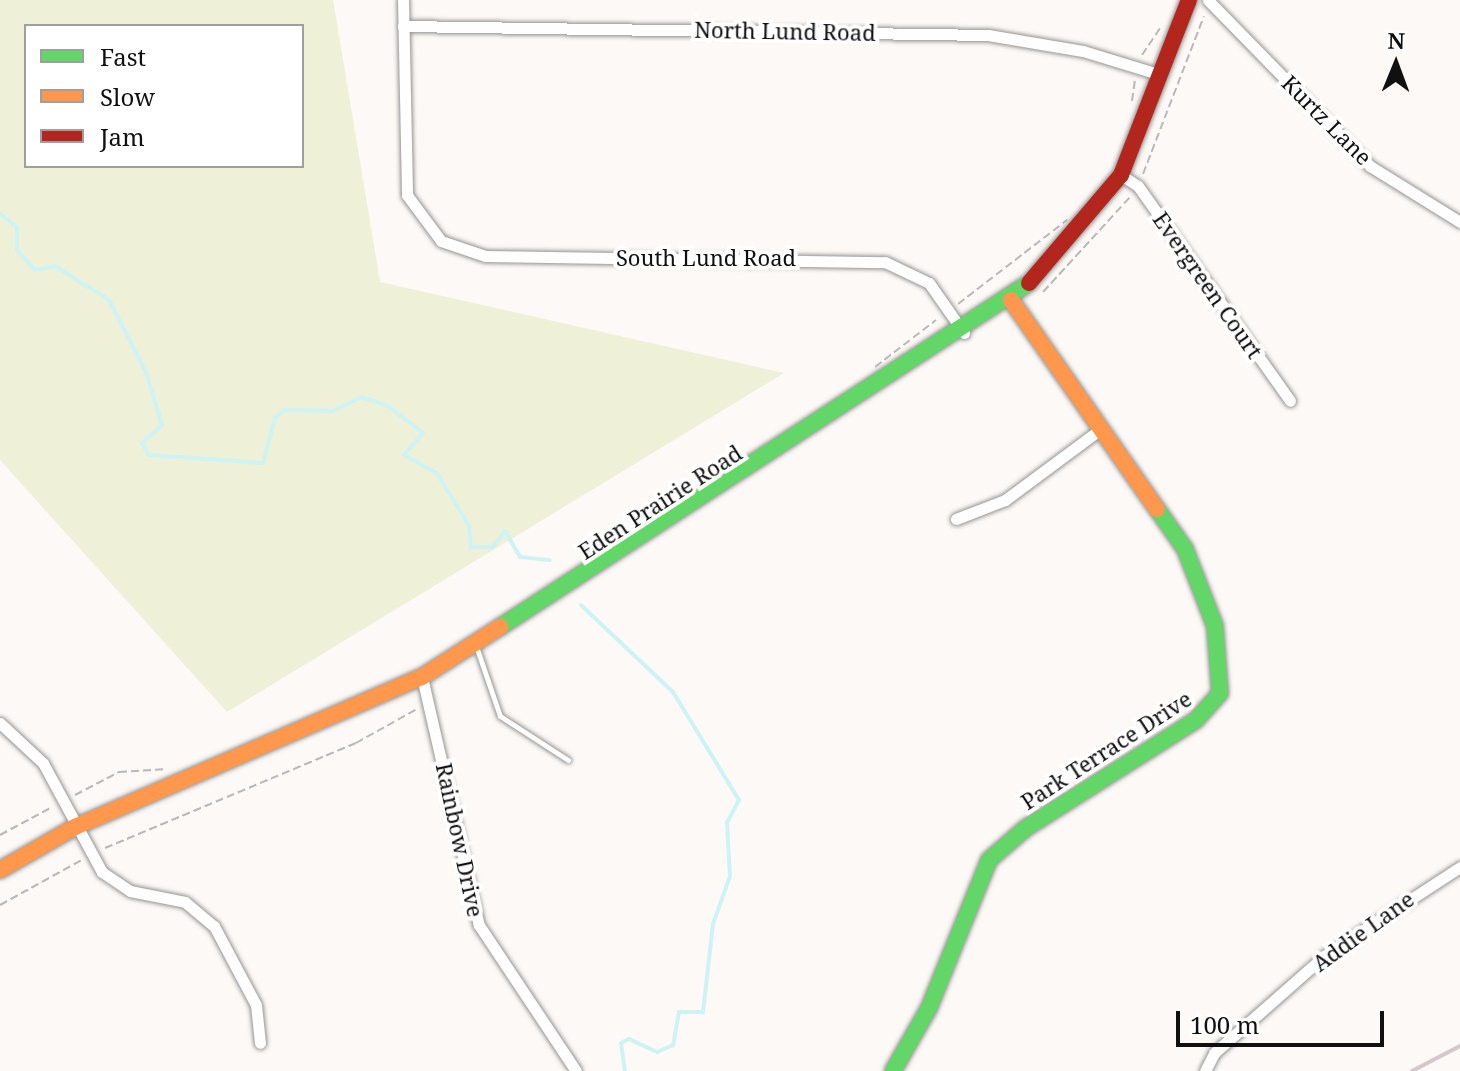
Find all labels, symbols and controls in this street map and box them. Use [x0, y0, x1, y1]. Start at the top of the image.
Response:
street label: North Lund Road [694, 16, 876, 46]
legend [24, 24, 304, 168]
north arrow [1356, 24, 1436, 104]
text: N [1387, 25, 1405, 55]
text: Fast [100, 40, 146, 73]
street label: Kurtz Lane [1277, 70, 1377, 170]
text: Slow [100, 80, 155, 113]
text: Jam [100, 120, 145, 153]
street label: Evergreen Court [1148, 207, 1268, 363]
street label: South Lund Road [616, 245, 796, 271]
street label: Eden Prairie Road [573, 439, 747, 565]
street label: Park Terrace Drive [1016, 685, 1196, 815]
street label: Rainbow Drive [431, 761, 489, 919]
street label: Addie Lane [1307, 885, 1419, 977]
scale bar [1180, 995, 1388, 1045]
text: 100 m [1190, 1008, 1259, 1041]

